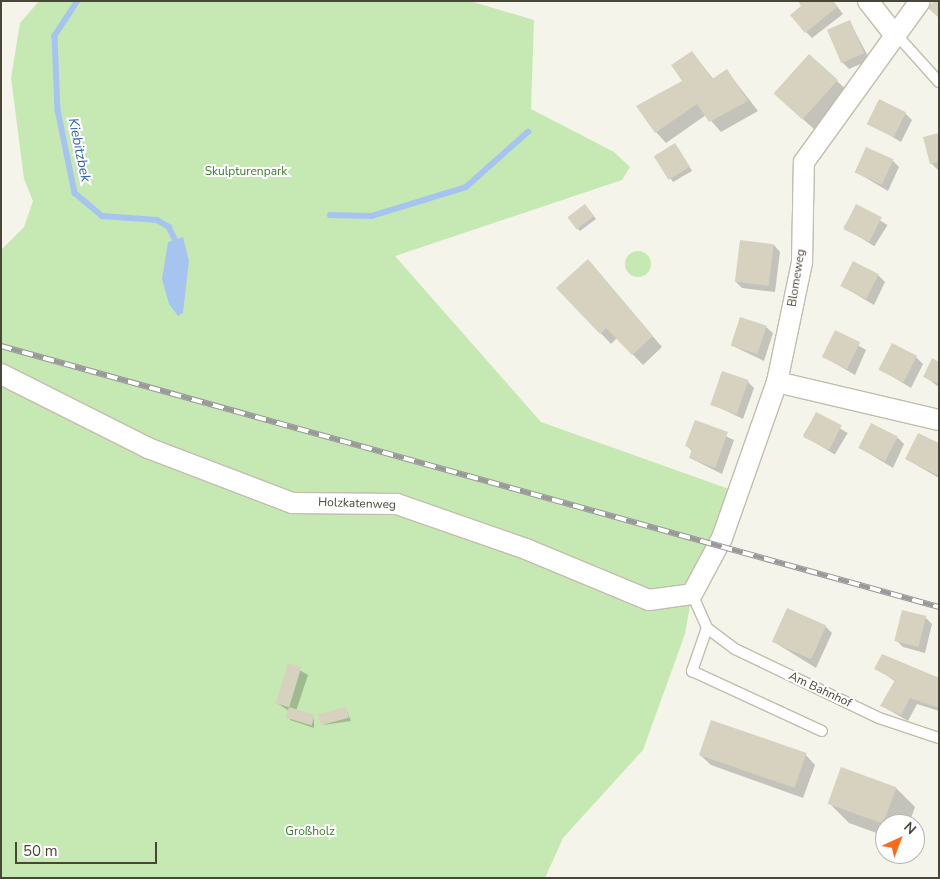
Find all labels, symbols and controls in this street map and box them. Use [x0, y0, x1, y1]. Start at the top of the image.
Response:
water label: Kiebitzbek [64, 117, 94, 183]
park label: Skulpturenpark [205, 165, 287, 179]
street label: Blomeweg [785, 248, 809, 308]
street label: Holzkatenweg [318, 495, 396, 513]
street label: Am Bahnhof [786, 669, 854, 711]
north arrow [875, 814, 925, 864]
text: N [900, 818, 920, 839]
park label: Großholz [285, 825, 335, 839]
scale bar [18, 832, 160, 864]
text: 50 m [23, 841, 58, 861]

